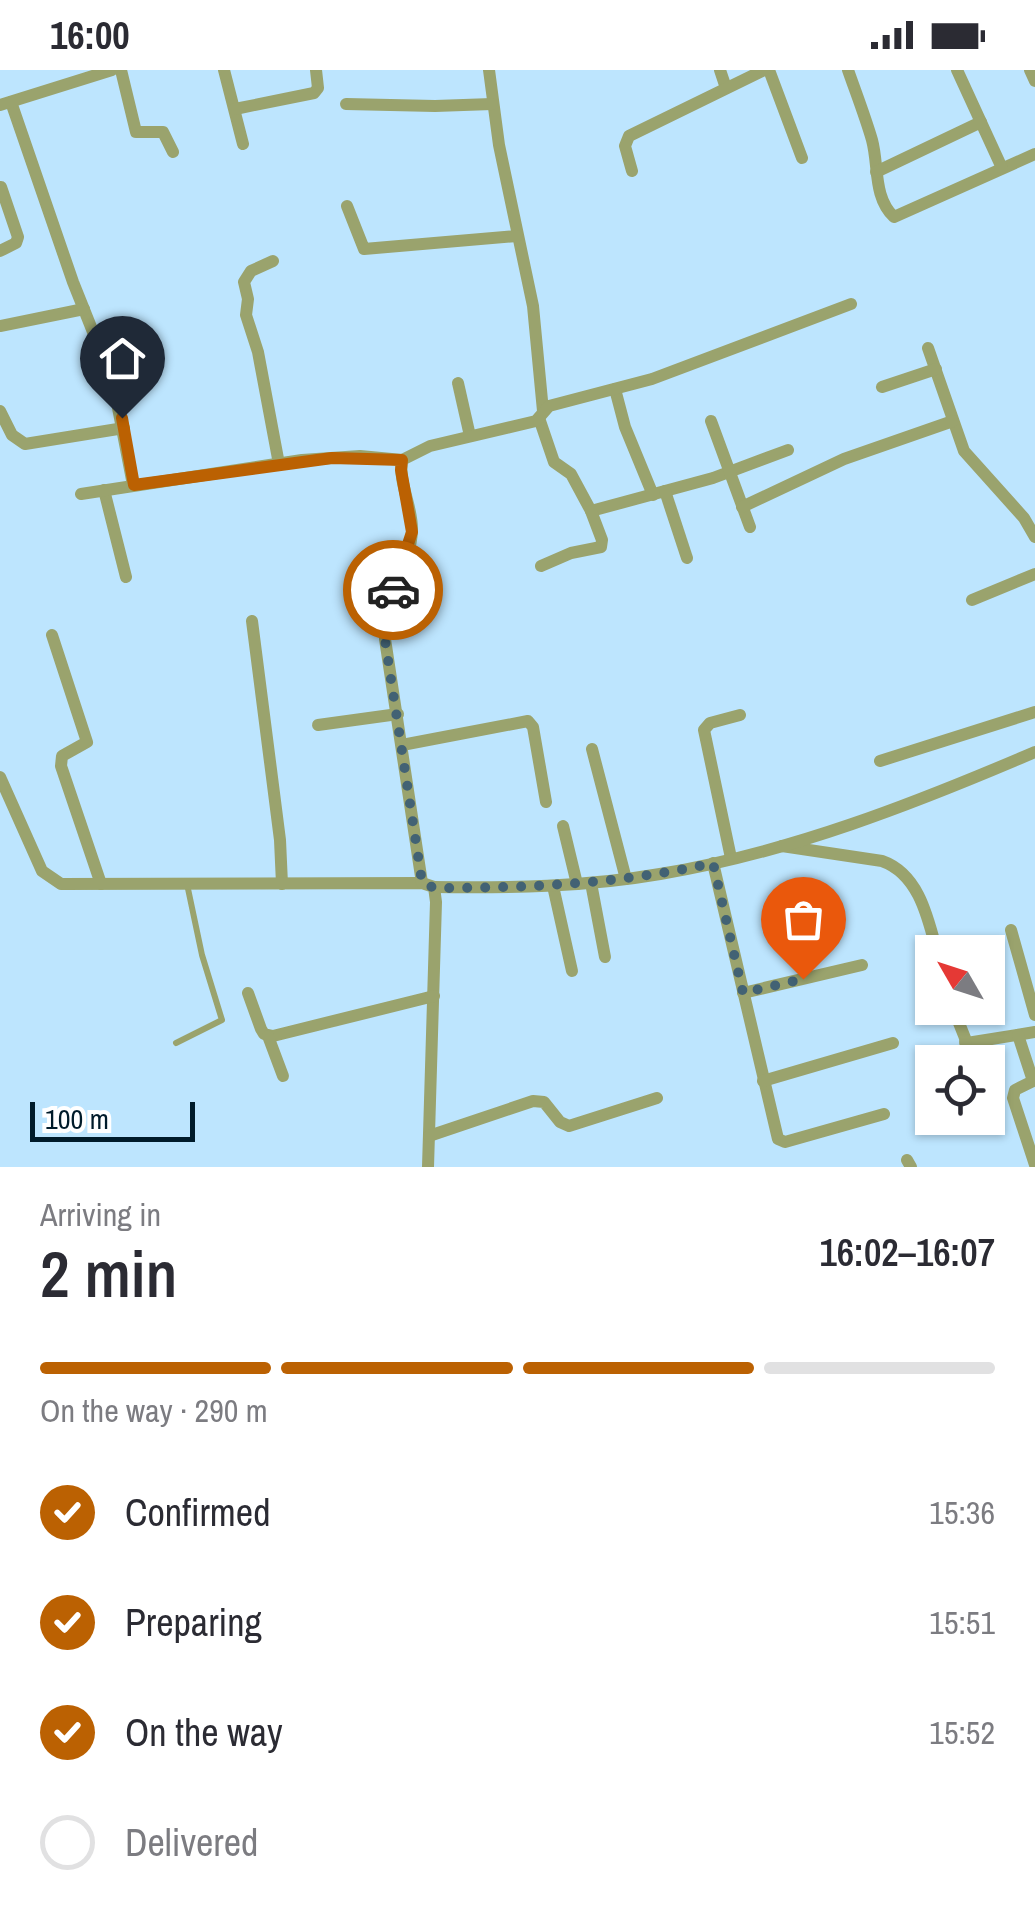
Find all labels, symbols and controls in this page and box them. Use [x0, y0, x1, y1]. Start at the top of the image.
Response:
text: 16:00 [50, 10, 130, 61]
pin [80, 316, 165, 419]
icon: home [95, 331, 150, 386]
courier [343, 540, 443, 640]
icon: car [366, 563, 421, 618]
pin [761, 877, 846, 980]
icon: bag [776, 892, 831, 947]
north arrow [915, 935, 1005, 1025]
map controls [915, 935, 1005, 1135]
button: locate [915, 1045, 1005, 1135]
scale bar [30, 1097, 195, 1142]
text: 100 m [45, 1100, 109, 1138]
text: Arriving in [40, 1193, 161, 1236]
text: 16:02–16:07 [819, 1227, 995, 1278]
text: 2 min [40, 1230, 177, 1317]
text: On the way · 290 m [40, 1389, 268, 1432]
icon: check [40, 1485, 95, 1540]
text: Confirmed [125, 1487, 270, 1538]
text: 15:36 [929, 1491, 995, 1534]
icon: check [40, 1595, 95, 1650]
text: Preparing [125, 1597, 262, 1648]
text: 15:51 [929, 1601, 995, 1644]
icon: check [40, 1705, 95, 1760]
text: On the way [125, 1707, 283, 1758]
text: 15:52 [929, 1711, 995, 1754]
text: Delivered [125, 1817, 258, 1868]

